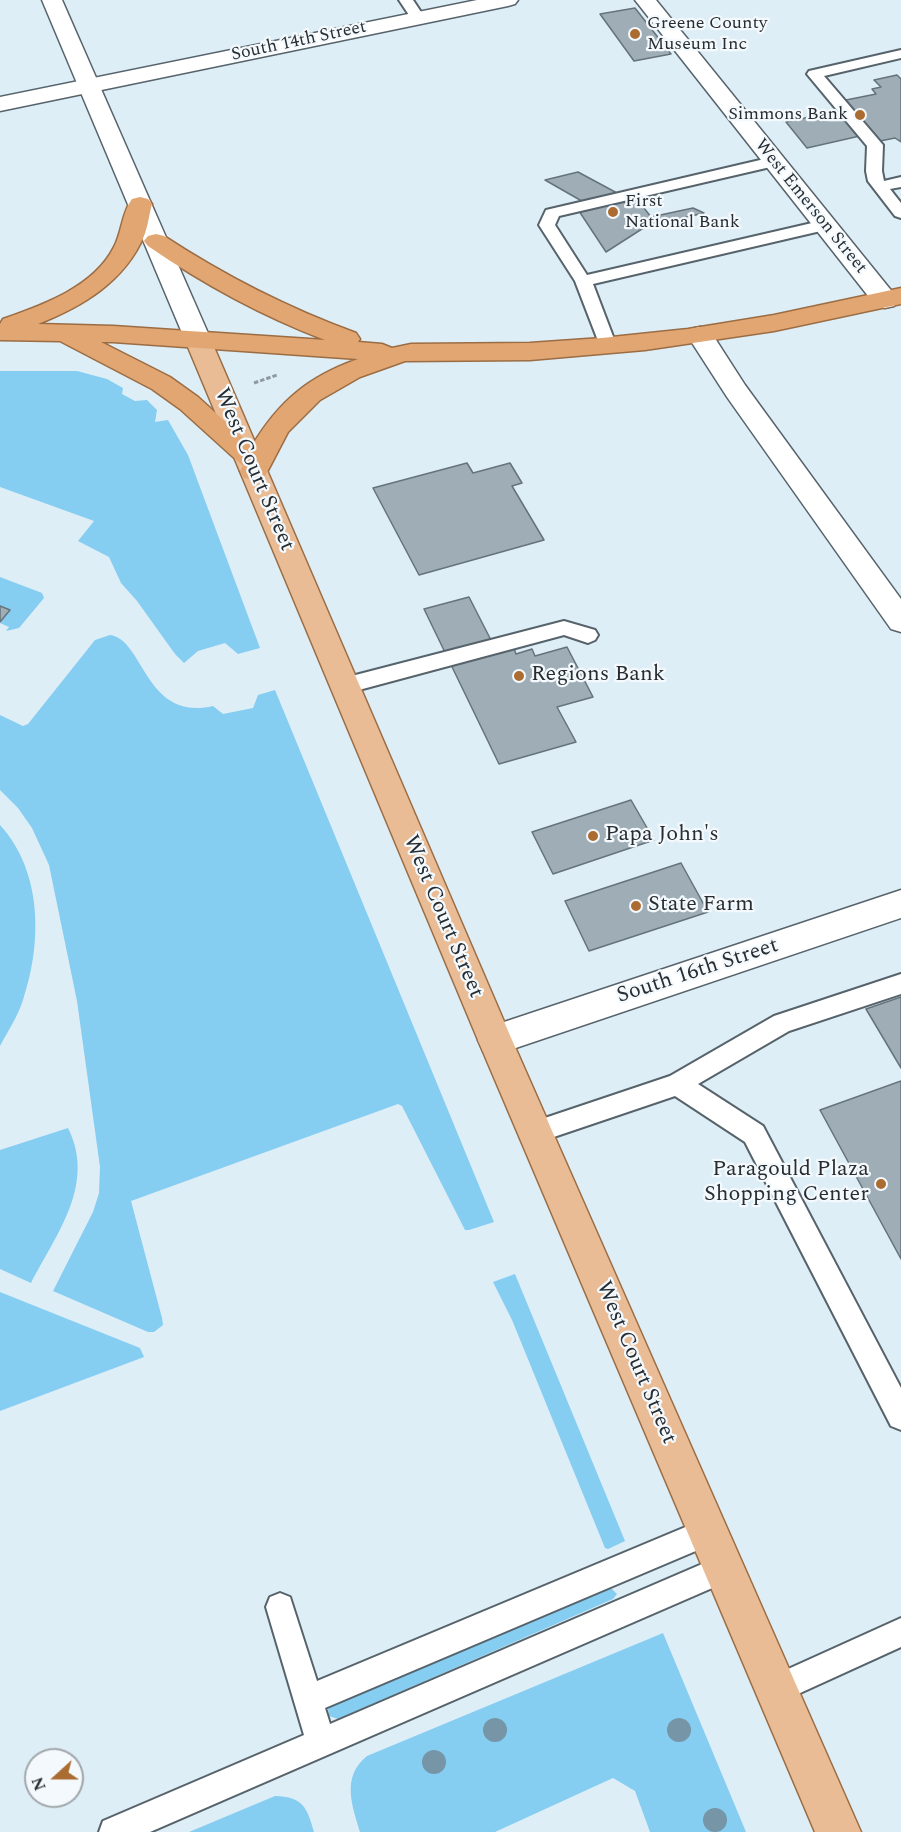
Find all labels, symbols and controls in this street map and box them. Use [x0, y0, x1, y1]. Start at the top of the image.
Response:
place label: Greene County Museum Inc [647, 13, 767, 56]
street label: South 14th Street [229, 17, 369, 67]
marker: Greene County Museum Inc [628, 27, 642, 41]
place label: Simmons Bank [728, 104, 848, 126]
marker: Simmons Bank [853, 108, 867, 122]
street label: West Emerson Street [749, 135, 871, 279]
place label: First National Bank [625, 191, 740, 234]
marker: First National Bank [606, 205, 620, 219]
street label: West Court Street [207, 385, 299, 555]
place label: Regions Bank [531, 663, 665, 689]
marker: Regions Bank [512, 669, 526, 683]
place label: Papa John's [605, 823, 719, 849]
marker: Papa John's [586, 829, 600, 843]
street label: West Court Street [396, 832, 488, 1002]
place label: State Farm [648, 893, 754, 919]
marker: State Farm [629, 899, 643, 913]
street label: South 16th Street [614, 933, 782, 1011]
place label: Paragould Plaza Shopping Center [704, 1158, 869, 1210]
marker: Paragould Plaza Shopping Center [874, 1177, 888, 1191]
street label: West Court Street [589, 1278, 681, 1448]
north arrow [24, 1748, 84, 1808]
text: N [26, 1773, 53, 1794]

